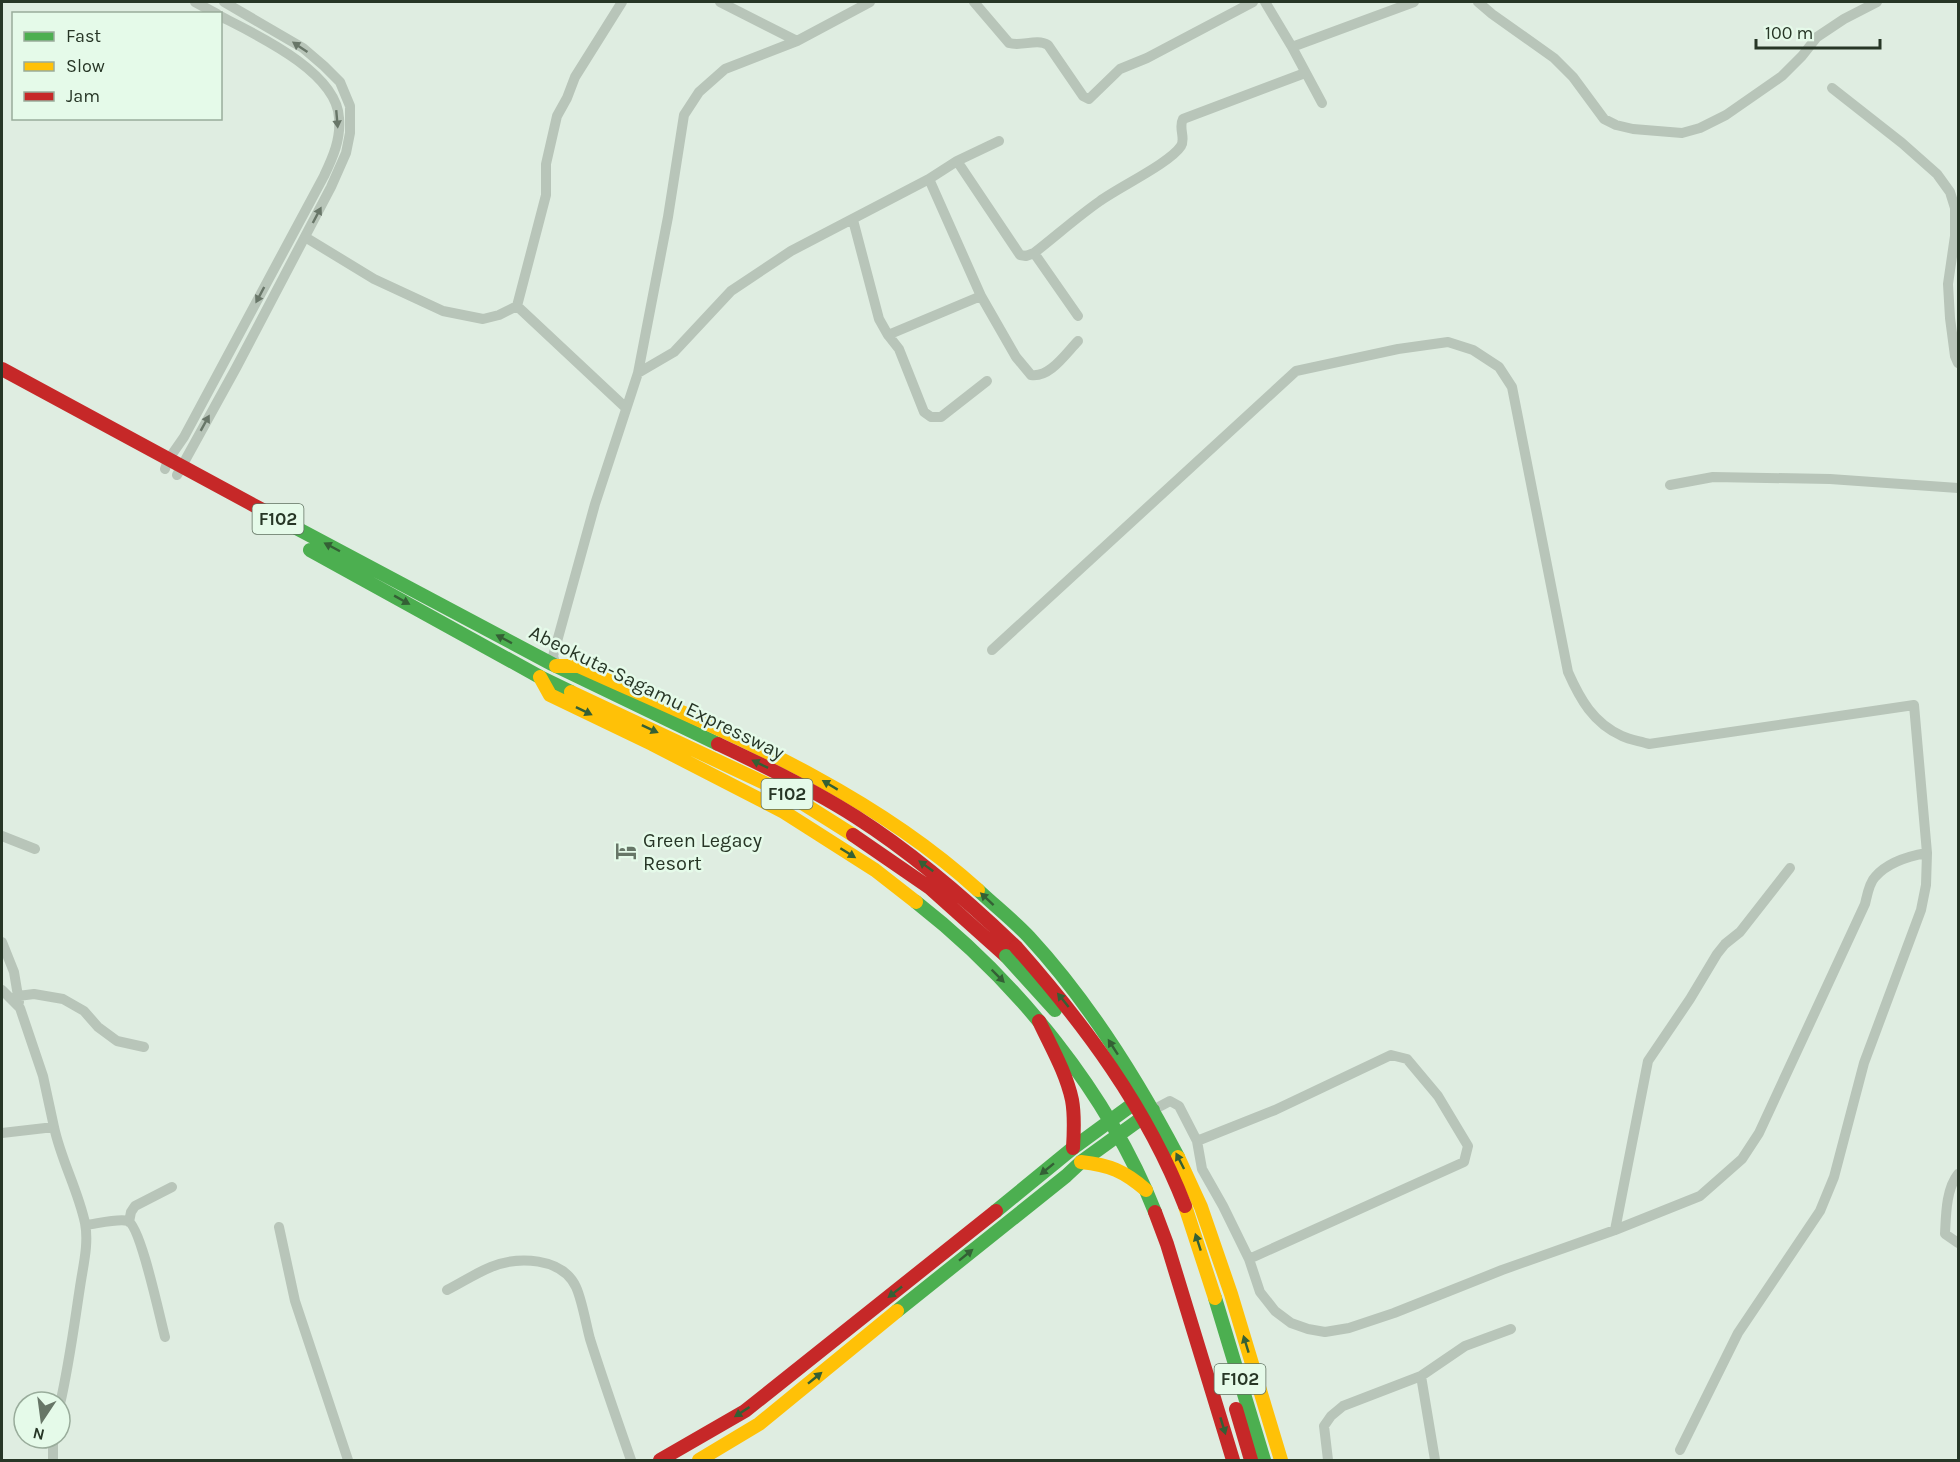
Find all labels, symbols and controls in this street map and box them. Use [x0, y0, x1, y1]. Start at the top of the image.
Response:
legend [12, 12, 222, 120]
scale bar [1756, 12, 1880, 50]
text: 100 m [1765, 22, 1813, 44]
text: Fast [66, 25, 101, 47]
one-way arrow [292, 41, 308, 53]
text: Slow [66, 55, 105, 77]
text: Jam [66, 85, 100, 107]
one-way arrow [332, 110, 342, 129]
one-way arrow [312, 206, 322, 223]
one-way arrow [255, 287, 265, 304]
one-way arrow [199, 415, 210, 431]
road number: F102 [252, 504, 304, 534]
one-way arrow [323, 542, 340, 552]
one-way arrow [394, 595, 411, 605]
street label: Abeokuta-Sagamu Expressway [526, 621, 788, 764]
one-way arrow [495, 634, 512, 644]
one-way arrow [575, 707, 592, 716]
one-way arrow [641, 724, 658, 733]
one-way arrow [751, 760, 768, 769]
road number: F102 [762, 779, 812, 809]
one-way arrow [822, 779, 838, 790]
place label: Green Legacy Resort [643, 829, 762, 875]
hotel icon: Green Legacy Resort [614, 839, 638, 863]
one-way arrow [840, 847, 856, 858]
one-way arrow [918, 860, 934, 872]
one-way arrow [981, 892, 995, 906]
one-way arrow [991, 969, 1005, 984]
one-way arrow [1056, 992, 1069, 1008]
one-way arrow [1107, 1039, 1118, 1055]
one-way arrow [1175, 1152, 1185, 1169]
one-way arrow [1040, 1162, 1055, 1175]
one-way arrow [1193, 1233, 1203, 1251]
one-way arrow [958, 1249, 973, 1262]
one-way arrow [888, 1286, 903, 1298]
one-way arrow [1241, 1335, 1250, 1353]
road number: F102 [1214, 1364, 1266, 1394]
one-way arrow [807, 1372, 822, 1385]
north arrow [12, 1390, 72, 1450]
one-way arrow [734, 1406, 750, 1417]
one-way arrow [1219, 1417, 1228, 1435]
text: N [31, 1424, 46, 1445]

